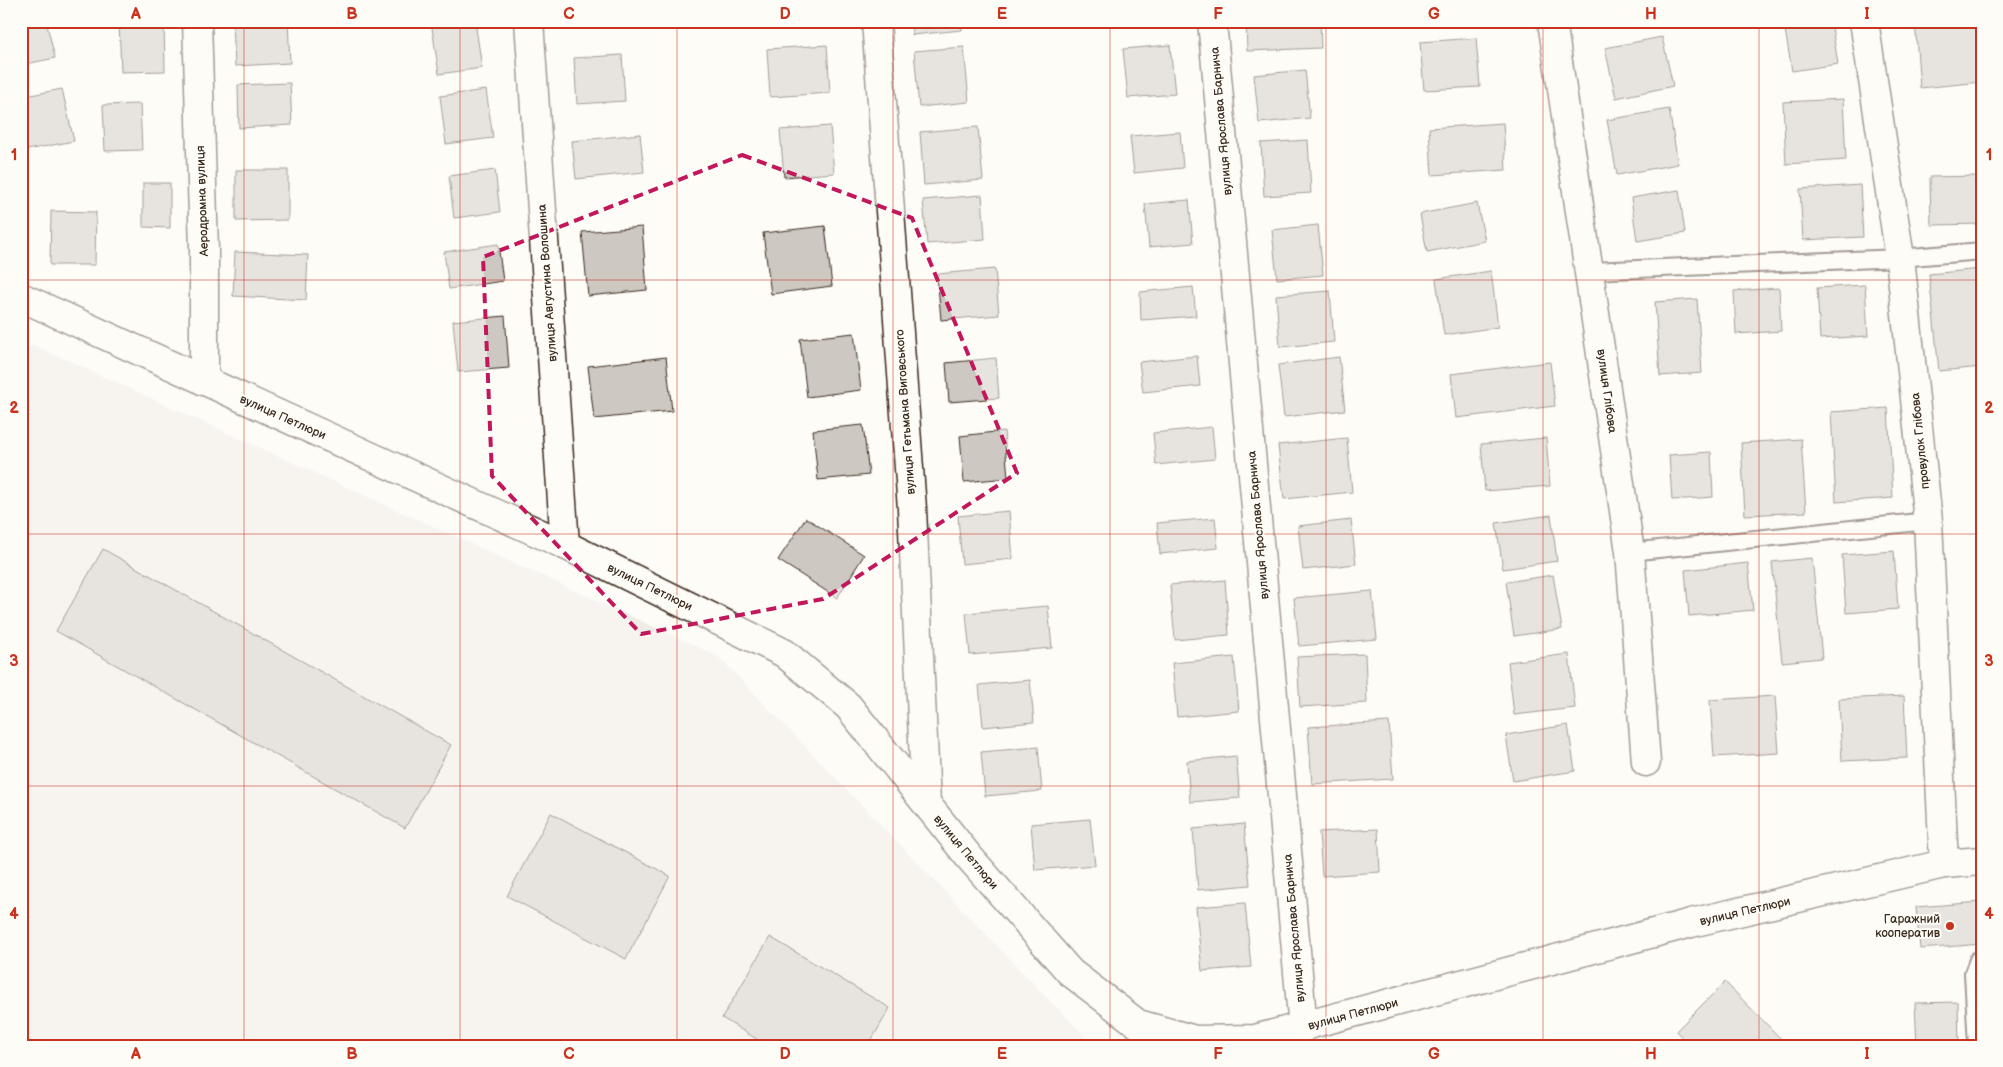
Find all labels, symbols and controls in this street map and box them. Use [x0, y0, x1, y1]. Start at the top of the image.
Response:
text: A [130, 5, 141, 24]
text: B [346, 5, 358, 24]
text: C [563, 5, 575, 24]
text: D [779, 5, 791, 24]
text: E [997, 5, 1007, 24]
text: F [1213, 5, 1223, 24]
text: G [1428, 5, 1440, 24]
text: H [1645, 5, 1657, 24]
text: I [1864, 5, 1870, 24]
street label: вулиця Ярослава Барнича [1208, 46, 1235, 196]
street label: Аеродромна вулиця [193, 145, 212, 258]
text: 1 [11, 146, 17, 165]
text: 1 [1986, 146, 1992, 165]
street label: вулиця Августина Волошина [535, 204, 560, 362]
street label: вулиця Гетьмана Виговського [892, 329, 919, 495]
street label: вулиця Глібова [1593, 348, 1620, 434]
street label: вулиця Петлюри [237, 392, 328, 443]
street label: провулок Глібова [1908, 392, 1933, 490]
text: 2 [9, 399, 19, 418]
text: 2 [1984, 399, 1994, 418]
street label: вулиця Ярослава Барнича [1245, 450, 1272, 600]
street label: вулиця Петлюри [605, 560, 695, 615]
text: 3 [9, 652, 19, 671]
text: 3 [1984, 652, 1994, 671]
street label: вулиця Петлюри [930, 812, 1001, 893]
street label: вулиця Ярослава Барнича [1281, 853, 1308, 1003]
street label: вулиця Петлюри [1698, 894, 1792, 929]
text: 4 [9, 905, 19, 924]
text: 4 [1984, 905, 1994, 924]
place label: Гаражний кооператив [1875, 912, 1941, 941]
marker: Гаражний кооператив [1944, 920, 1956, 932]
street label: вулиця Петлюри [1306, 995, 1400, 1034]
text: A [130, 1045, 141, 1064]
text: B [346, 1045, 358, 1064]
text: C [563, 1045, 575, 1064]
text: D [779, 1045, 791, 1064]
text: E [997, 1045, 1007, 1064]
text: F [1213, 1045, 1223, 1064]
text: G [1428, 1045, 1440, 1064]
text: H [1645, 1045, 1657, 1064]
text: I [1864, 1045, 1870, 1064]

